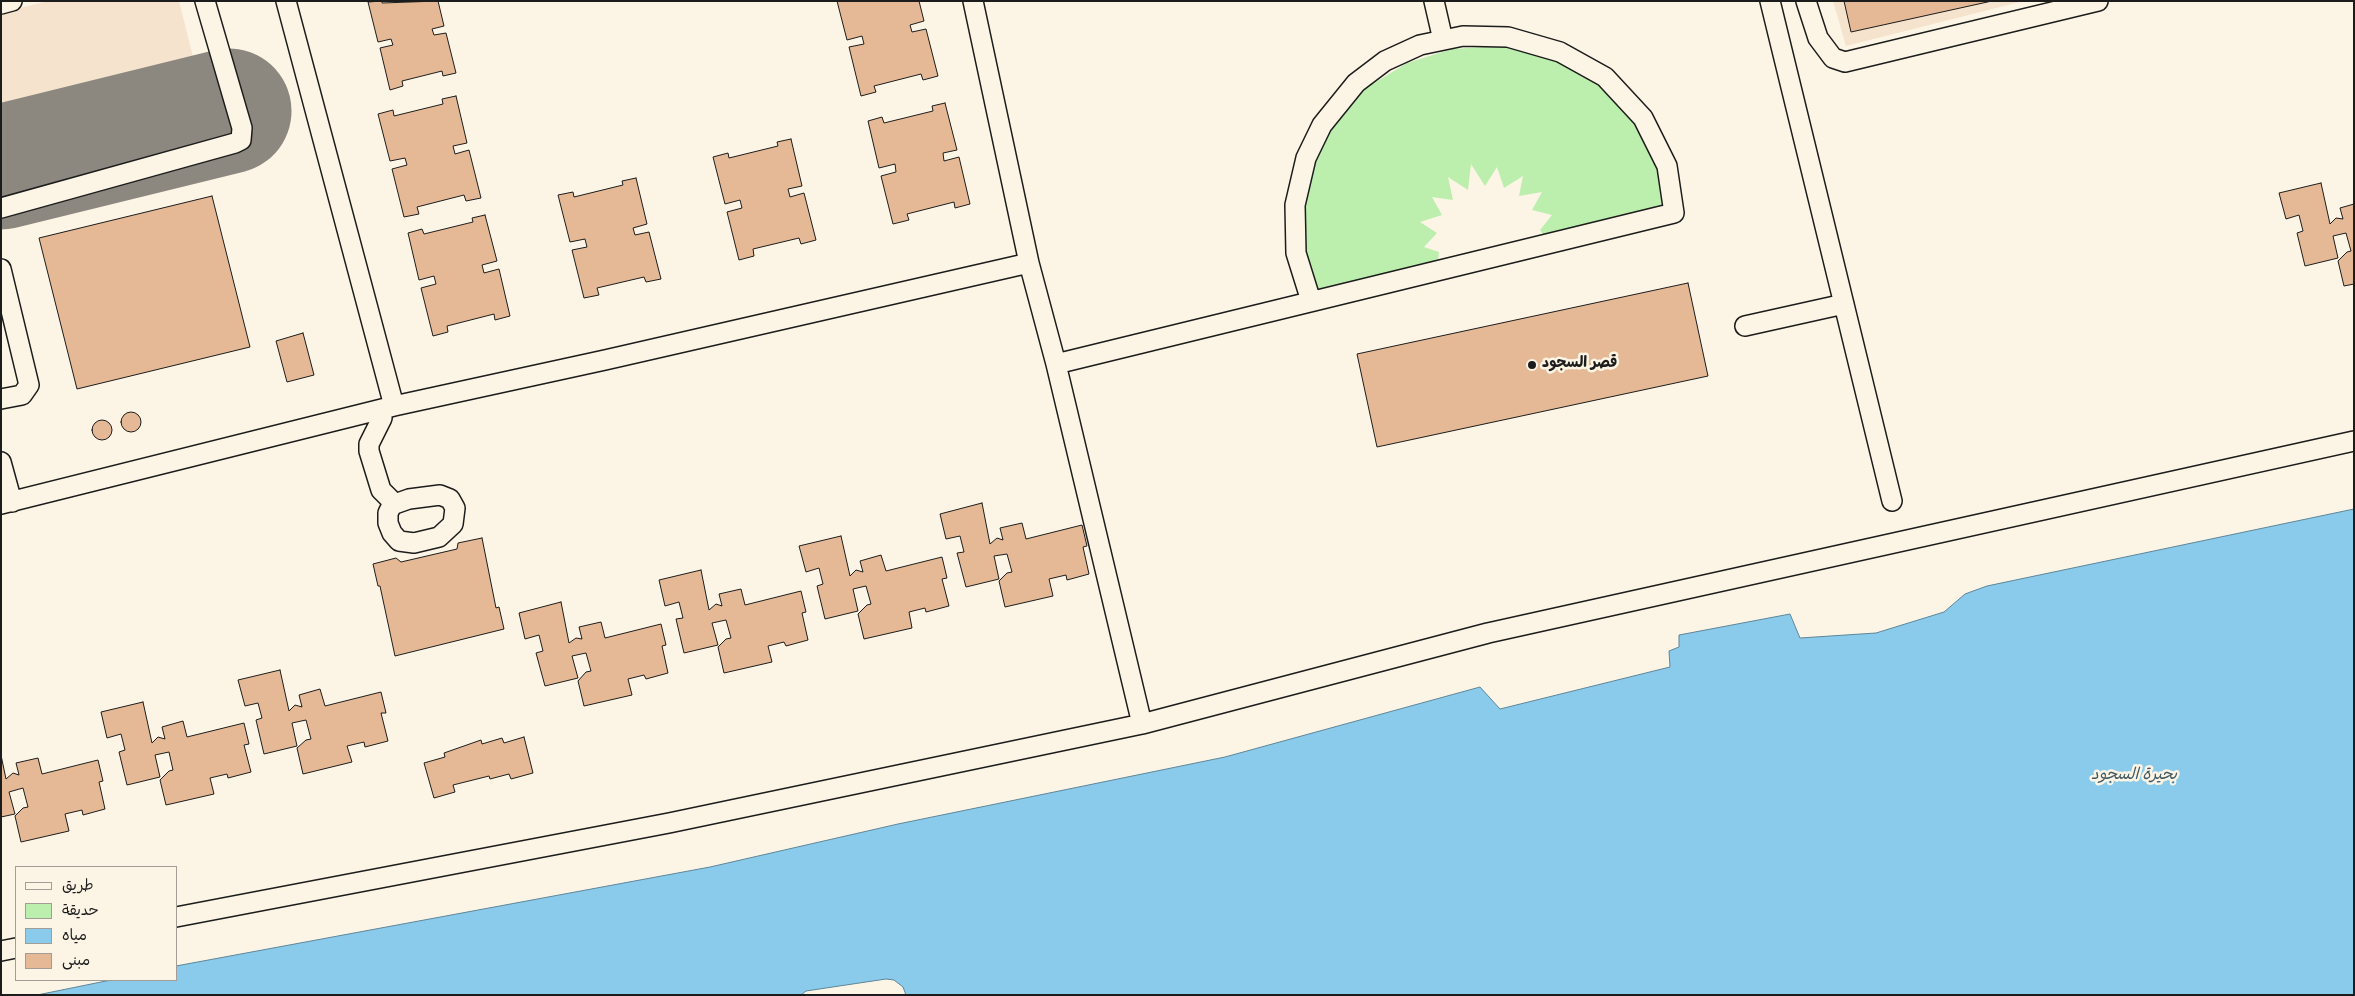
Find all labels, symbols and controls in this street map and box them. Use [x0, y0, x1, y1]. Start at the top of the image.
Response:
place label: قصر السجود [1542, 356, 1617, 374]
marker: قصر السجود [1526, 359, 1538, 371]
water label: بحيرة السجود [2091, 767, 2177, 787]
legend [15, 866, 178, 981]
text: طريق [62, 878, 94, 896]
text: حديقة [62, 903, 99, 921]
text: مياه [62, 928, 87, 946]
text: مبنى [62, 953, 90, 971]

